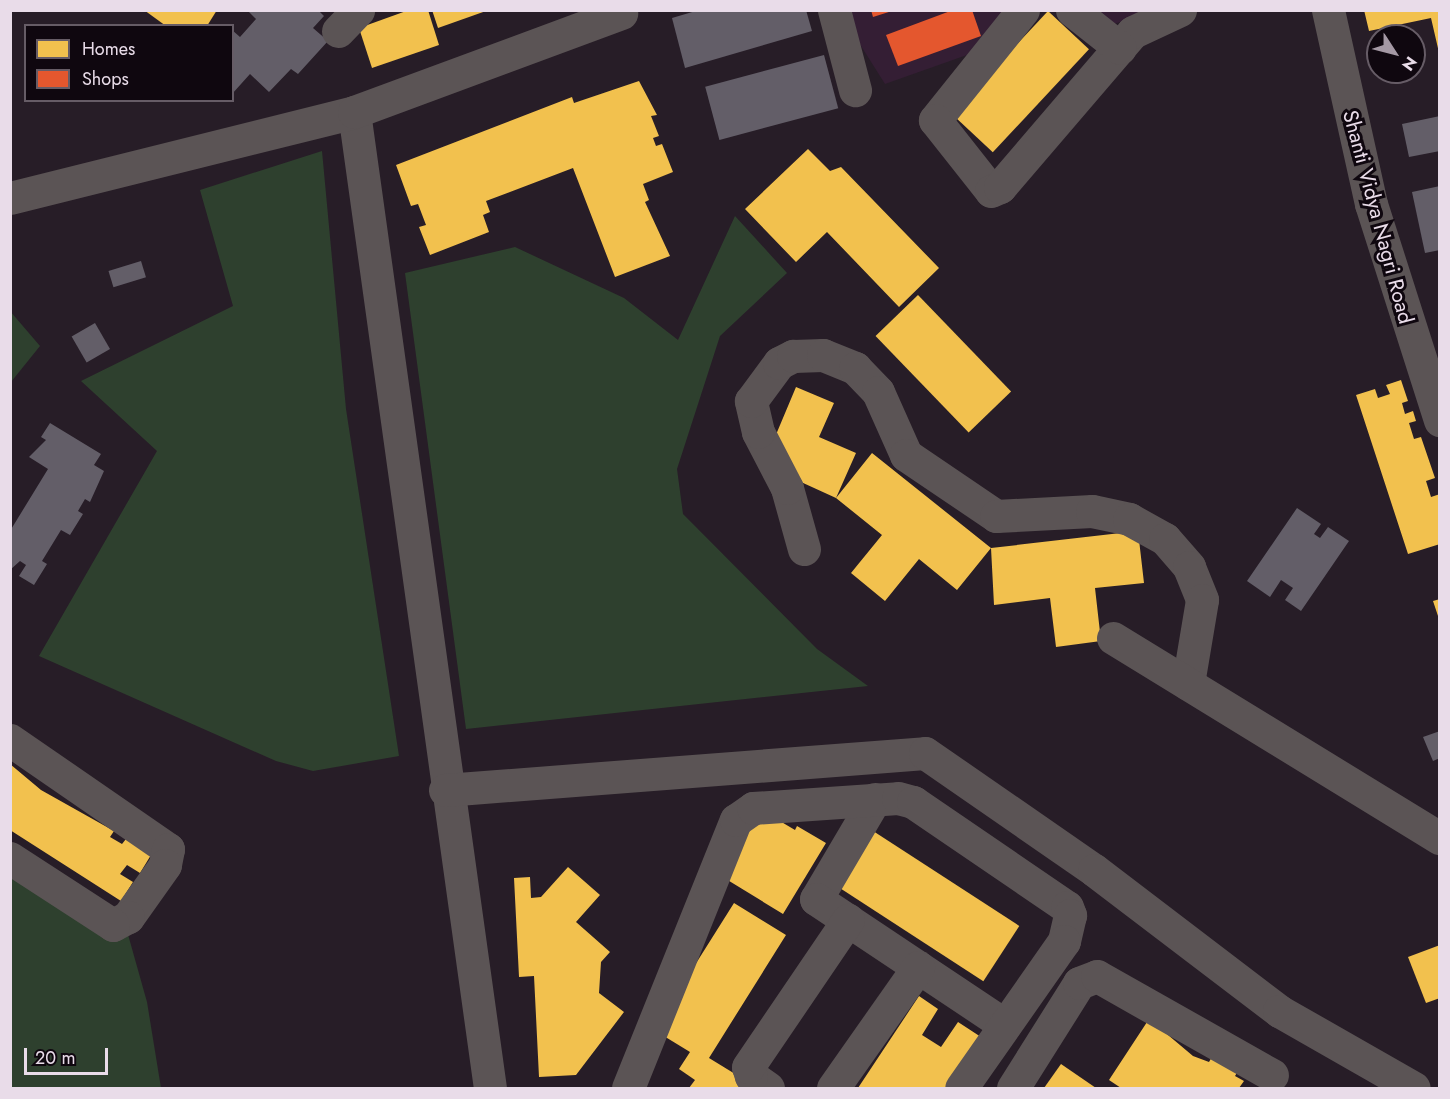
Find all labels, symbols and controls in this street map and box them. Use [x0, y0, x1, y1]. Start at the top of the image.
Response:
legend [24, 24, 234, 102]
north arrow [1366, 24, 1426, 84]
text: Homes [82, 36, 135, 62]
text: N [1396, 52, 1422, 76]
text: Shops [82, 66, 129, 92]
street label: Shanti Vidya Nagri Road [1337, 107, 1419, 327]
scale bar [27, 1036, 111, 1074]
text: 20 m [35, 1045, 75, 1071]

